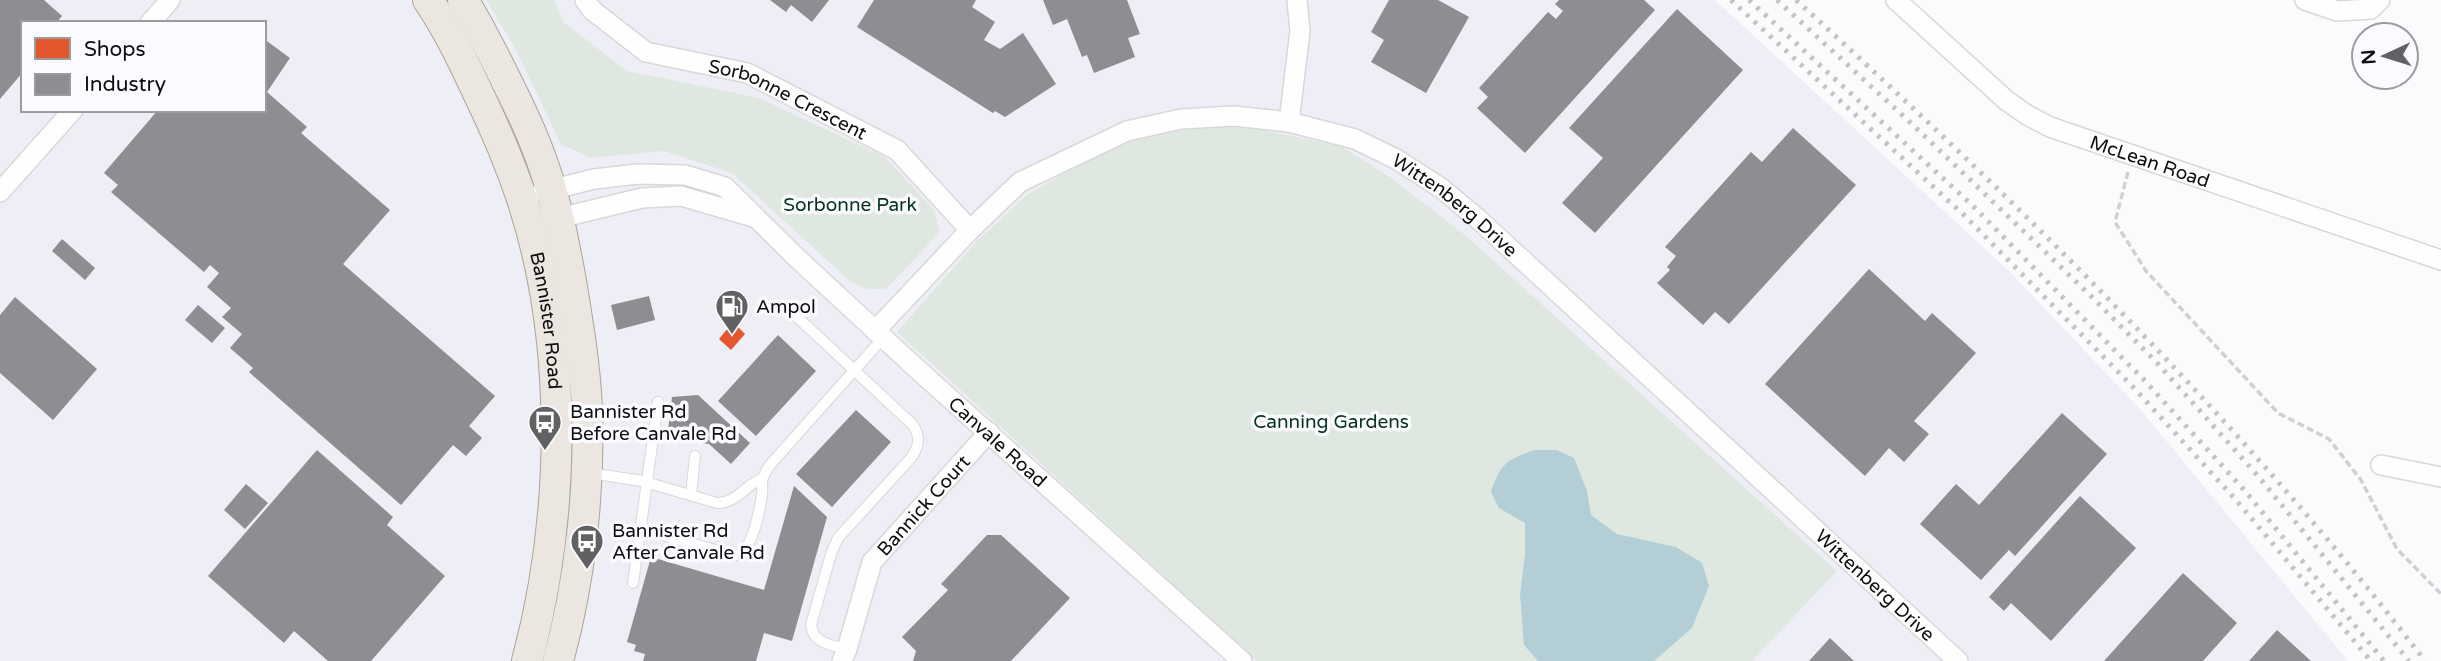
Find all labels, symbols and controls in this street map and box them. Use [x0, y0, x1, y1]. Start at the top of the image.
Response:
legend [21, 21, 266, 112]
north arrow [2350, 21, 2420, 91]
text: Shops [84, 37, 146, 62]
text: N [2358, 49, 2381, 65]
street label: Sorbonne Crescent [706, 55, 870, 145]
text: Industry [84, 72, 166, 97]
street label: McLean Road [2087, 131, 2212, 192]
street label: Wittenberg Drive [1388, 149, 1522, 262]
park label: Sorbonne Park [783, 194, 917, 216]
street label: Bannister Road [525, 250, 566, 390]
fuel station icon: Ampol [713, 287, 751, 336]
place label: Ampol [756, 296, 816, 318]
street label: Canvale Road [944, 393, 1051, 492]
place label: Bannister Rd Before Canvale Rd [570, 401, 737, 445]
bus stop icon: Bannister Rd Before Canvale Rd [526, 403, 564, 452]
park label: Canning Gardens [1253, 411, 1409, 433]
street label: Bannick Court [873, 451, 975, 561]
place label: Bannister Rd After Canvale Rd [612, 520, 765, 564]
bus stop icon: Bannister Rd After Canvale Rd [568, 522, 606, 571]
street label: Wittenberg Drive [1811, 525, 1939, 646]

